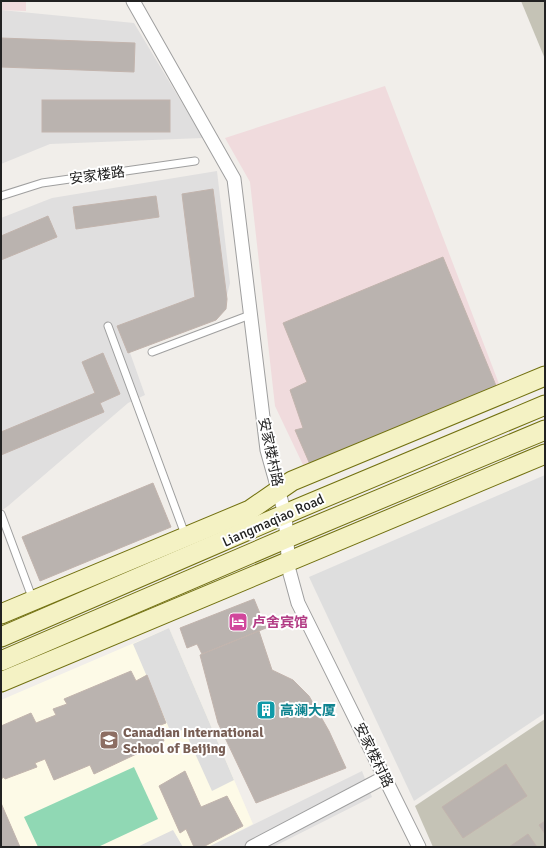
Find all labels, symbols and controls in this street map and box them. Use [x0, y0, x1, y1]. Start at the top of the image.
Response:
street label: 安家楼路 [68, 163, 126, 188]
street label: 安家楼村路 [255, 416, 286, 488]
street label: Liangmaqiao Road [220, 490, 327, 551]
hotel icon: 卢舍宾馆 [227, 611, 249, 633]
place label: 卢舍宾馆 [252, 614, 308, 631]
building icon: 高澜大厦 [255, 699, 277, 721]
place label: 高澜大厦 [280, 702, 336, 719]
street label: 安家楼村路 [351, 720, 397, 790]
place label: Canadian International School of Beijing [123, 724, 264, 757]
school or university icon: Canadian International School of Beijing [98, 729, 120, 751]

